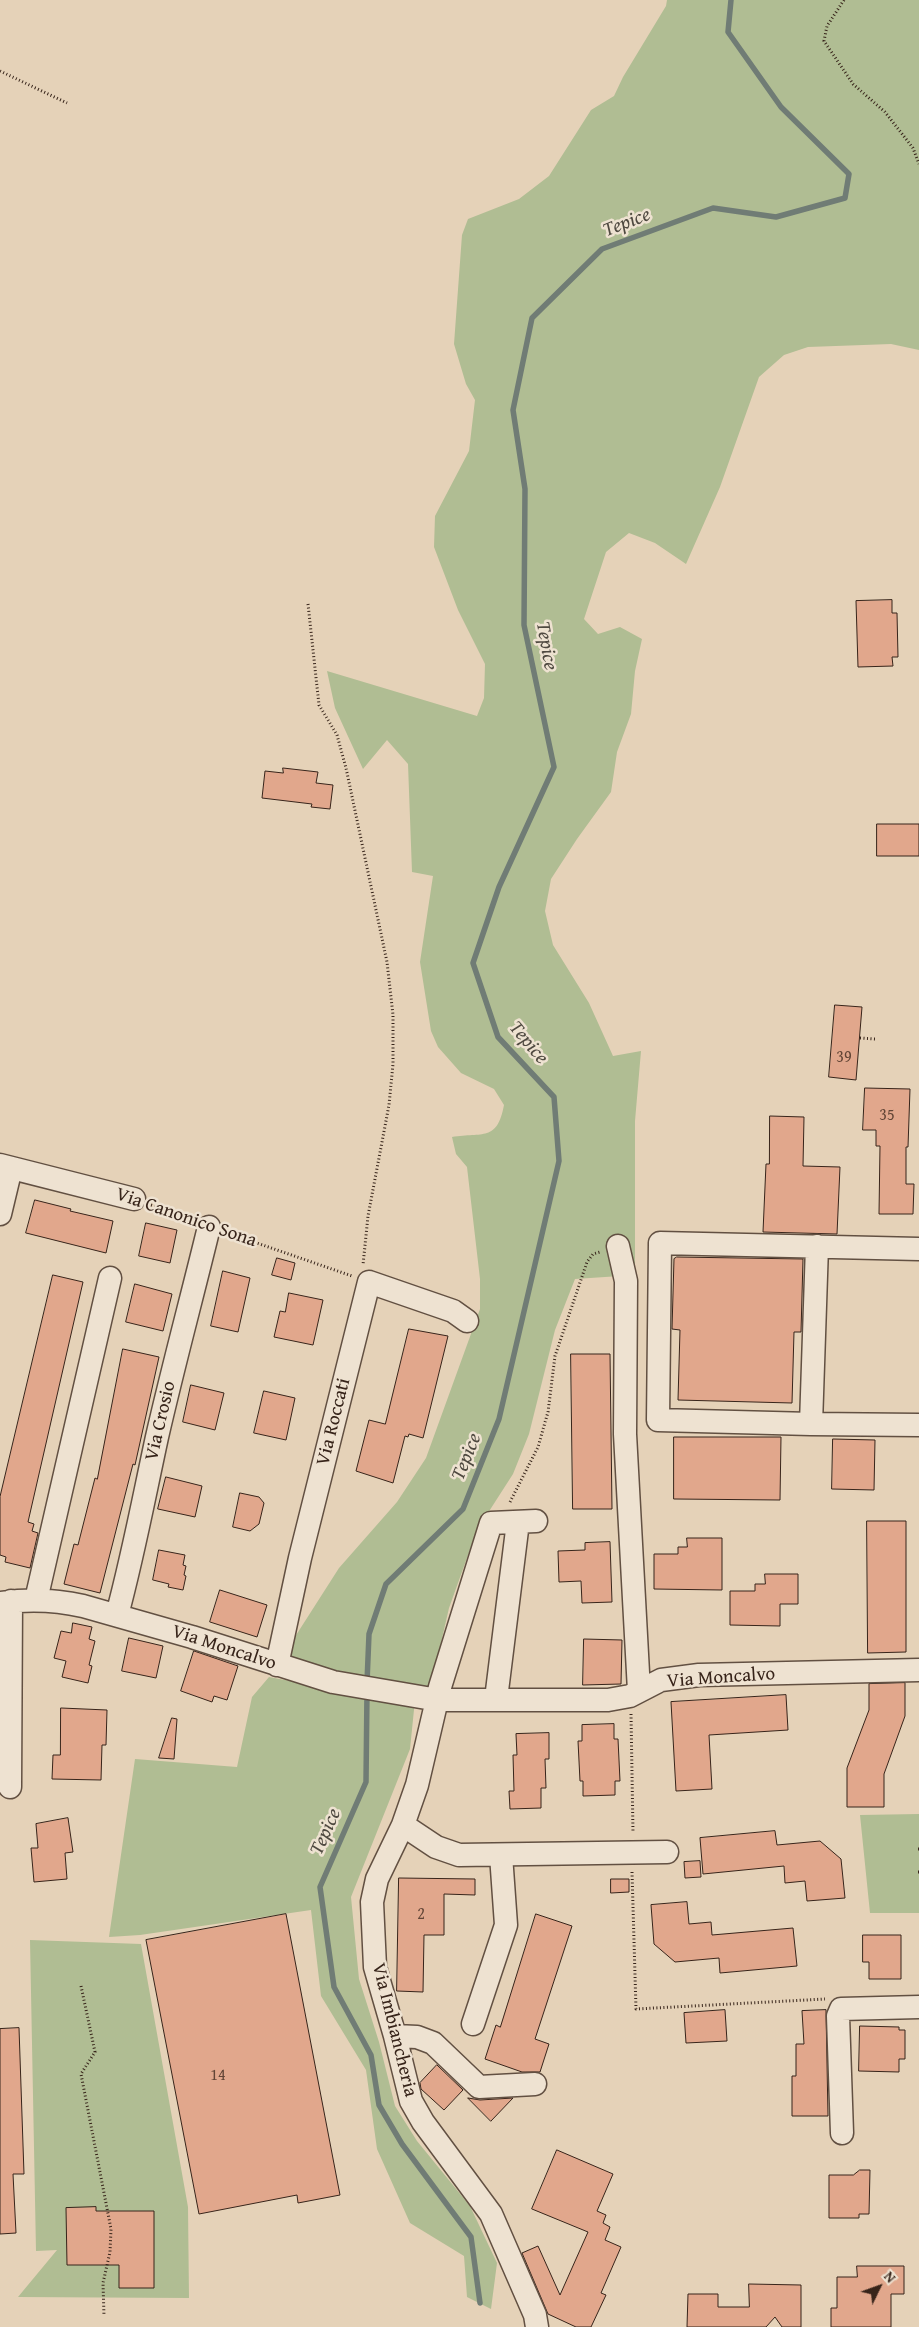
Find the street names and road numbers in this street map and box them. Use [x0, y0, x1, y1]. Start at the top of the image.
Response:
street label: Via Canonico Sona [113, 1183, 259, 1253]
street label: Via Roccati [312, 1376, 356, 1468]
street label: Via Crosio [141, 1379, 181, 1463]
street label: Via Moncalvo [169, 1620, 279, 1676]
street label: Via Moncalvo [666, 1663, 776, 1693]
street label: Via Imbiancheria [366, 1961, 422, 2099]

